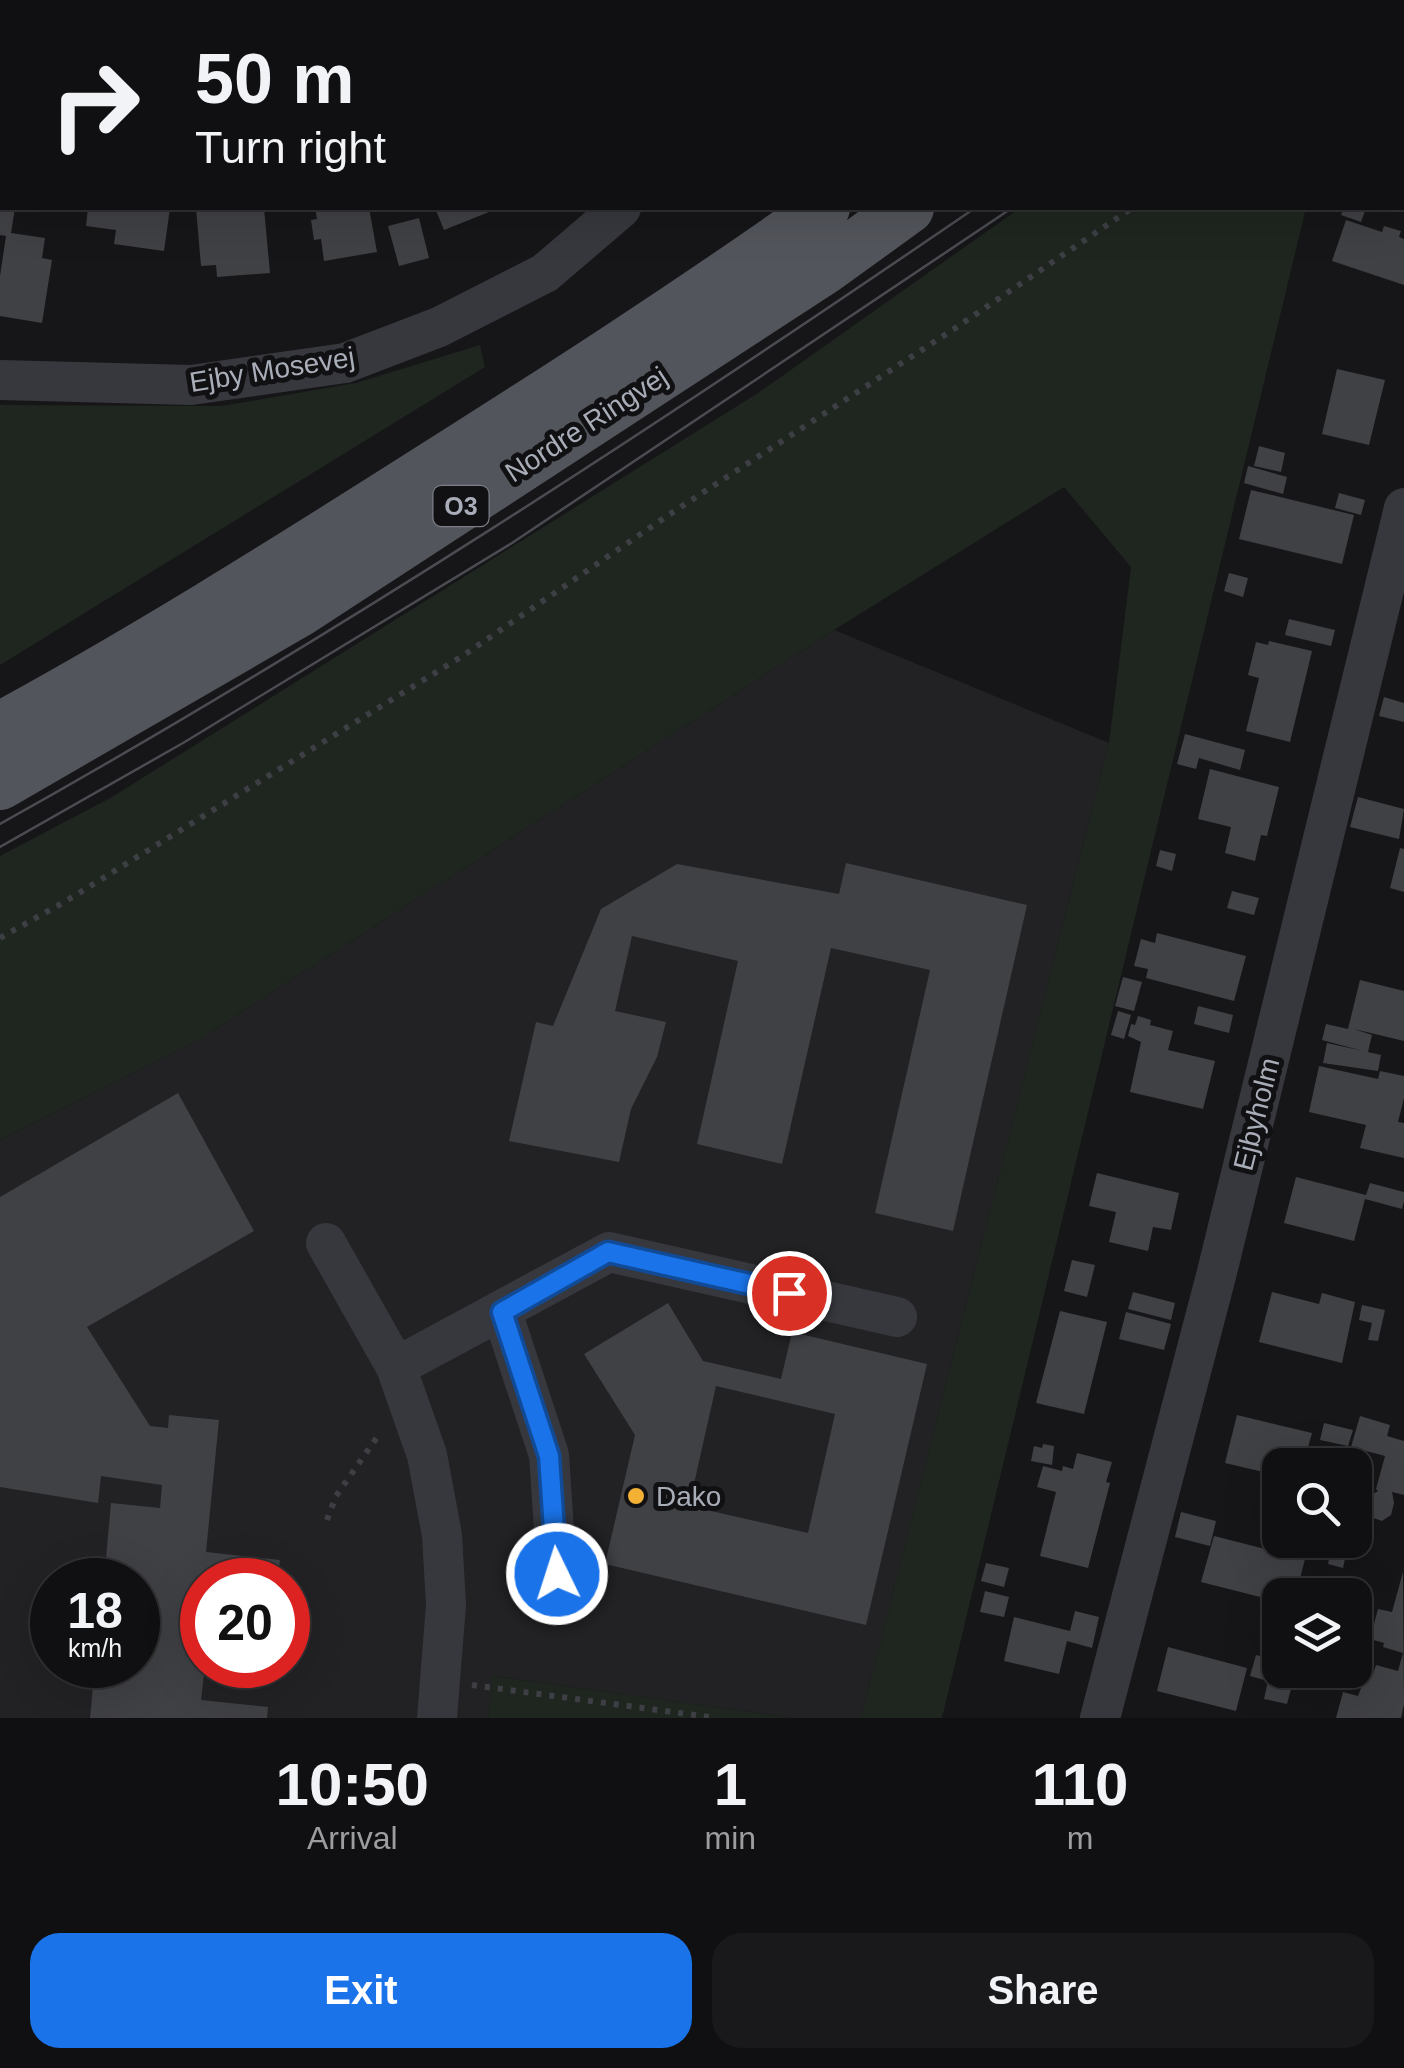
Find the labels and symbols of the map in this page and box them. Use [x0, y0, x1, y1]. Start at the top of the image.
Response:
street label: Ejby Mosevej [187, 341, 357, 398]
street label: Nordre Ringvej [500, 361, 673, 488]
road number: O3 [434, 486, 488, 526]
street label: Ejbyholm [1228, 1054, 1285, 1174]
pin [747, 1251, 832, 1336]
place label: Dako [656, 1481, 721, 1512]
marker: Dako [625, 1485, 647, 1507]
position arrow [505, 1522, 609, 1626]
speed limit sign: 20 [180, 1558, 310, 1688]

